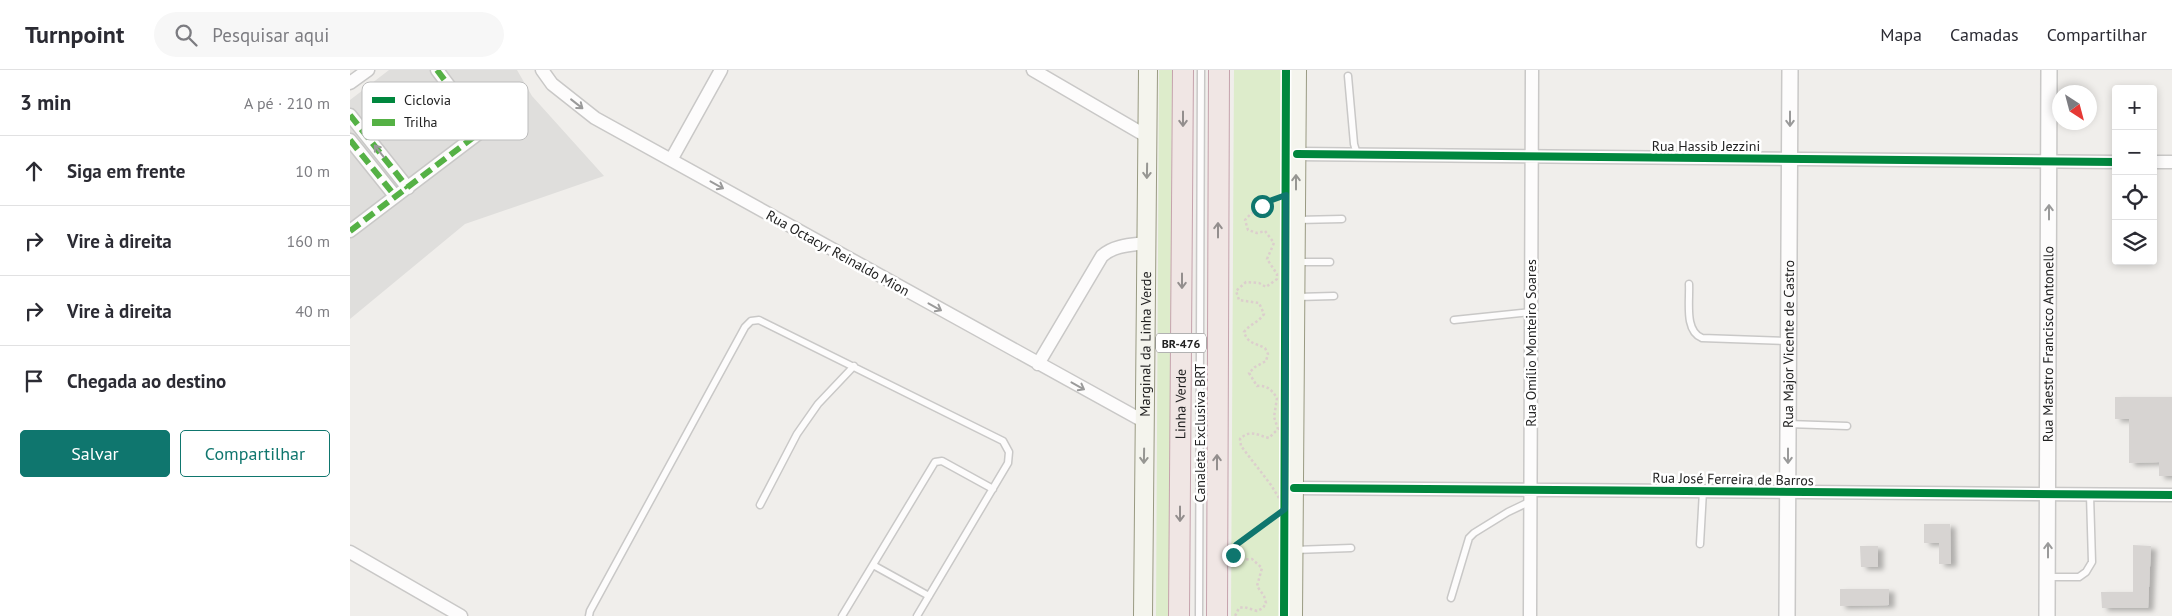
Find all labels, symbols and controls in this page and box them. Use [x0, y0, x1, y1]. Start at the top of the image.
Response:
search box [154, 12, 504, 57]
text: Turnpoint [25, 19, 124, 50]
icon: search [172, 21, 200, 49]
text: Pesquisar aqui [212, 23, 329, 47]
text: Mapa [1880, 23, 1922, 46]
text: Camadas [1950, 23, 2019, 46]
text: Compartilhar [2047, 23, 2147, 46]
legend [362, 82, 528, 140]
north arrow [2052, 85, 2097, 130]
map controls [2112, 85, 2157, 265]
button: + [2112, 85, 2157, 130]
text: 3 min [20, 89, 71, 116]
text: Ciclovia [404, 91, 451, 109]
text: A pé · 210 m [244, 93, 330, 113]
one-way arrow [570, 98, 583, 109]
one-way arrow [1178, 110, 1188, 126]
one-way arrow [1785, 110, 1795, 126]
text: Trilha [404, 113, 438, 131]
button: − [2112, 130, 2157, 175]
street label: Rua Hassib Jezzini [1652, 137, 1760, 155]
one-way arrow [373, 145, 384, 158]
icon: ahead [20, 157, 48, 185]
text: Siga em frente [67, 159, 185, 183]
text: 10 m [295, 161, 330, 181]
one-way arrow [1142, 162, 1152, 179]
one-way arrow [1291, 175, 1301, 191]
button: locate [2112, 175, 2157, 220]
one-way arrow [709, 181, 724, 191]
route start [1251, 195, 1274, 218]
one-way arrow [2044, 205, 2054, 221]
street label: Rua Octacyr Reinaldo Mion [763, 206, 913, 300]
button: layers [2112, 220, 2157, 265]
one-way arrow [1213, 222, 1223, 238]
icon: right [20, 227, 48, 255]
text: Vire à direita [67, 229, 172, 253]
text: 160 m [287, 231, 330, 251]
street label: Rua Maestro Francisco Antonello [2039, 246, 2057, 442]
street label: Rua Omílio Monteiro Soares [1522, 259, 1540, 427]
street label: Rua Major Vicente de Castro [1779, 260, 1798, 428]
street label: Marginal da Linha Verde [1136, 271, 1155, 417]
one-way arrow [1177, 272, 1187, 289]
icon: right [20, 297, 48, 325]
text: Vire à direita [67, 299, 172, 323]
text: 40 m [295, 301, 330, 321]
one-way arrow [928, 302, 943, 312]
road number: BR-476 [1156, 334, 1206, 352]
street label: Canaleta Exclusiva BRT [1191, 363, 1209, 502]
icon: arrive [20, 367, 48, 395]
text: Chegada ao destino [67, 369, 226, 393]
street label: Linha Verde [1171, 369, 1190, 439]
one-way arrow [1070, 381, 1084, 391]
button: Salvar [20, 430, 170, 477]
button: Compartilhar [180, 430, 330, 477]
one-way arrow [1139, 448, 1149, 464]
one-way arrow [1783, 448, 1793, 464]
one-way arrow [1212, 455, 1222, 471]
street label: Rua José Ferreira de Barros [1652, 469, 1814, 489]
one-way arrow [1175, 505, 1185, 521]
one-way arrow [2043, 542, 2053, 558]
route end [1222, 544, 1245, 567]

